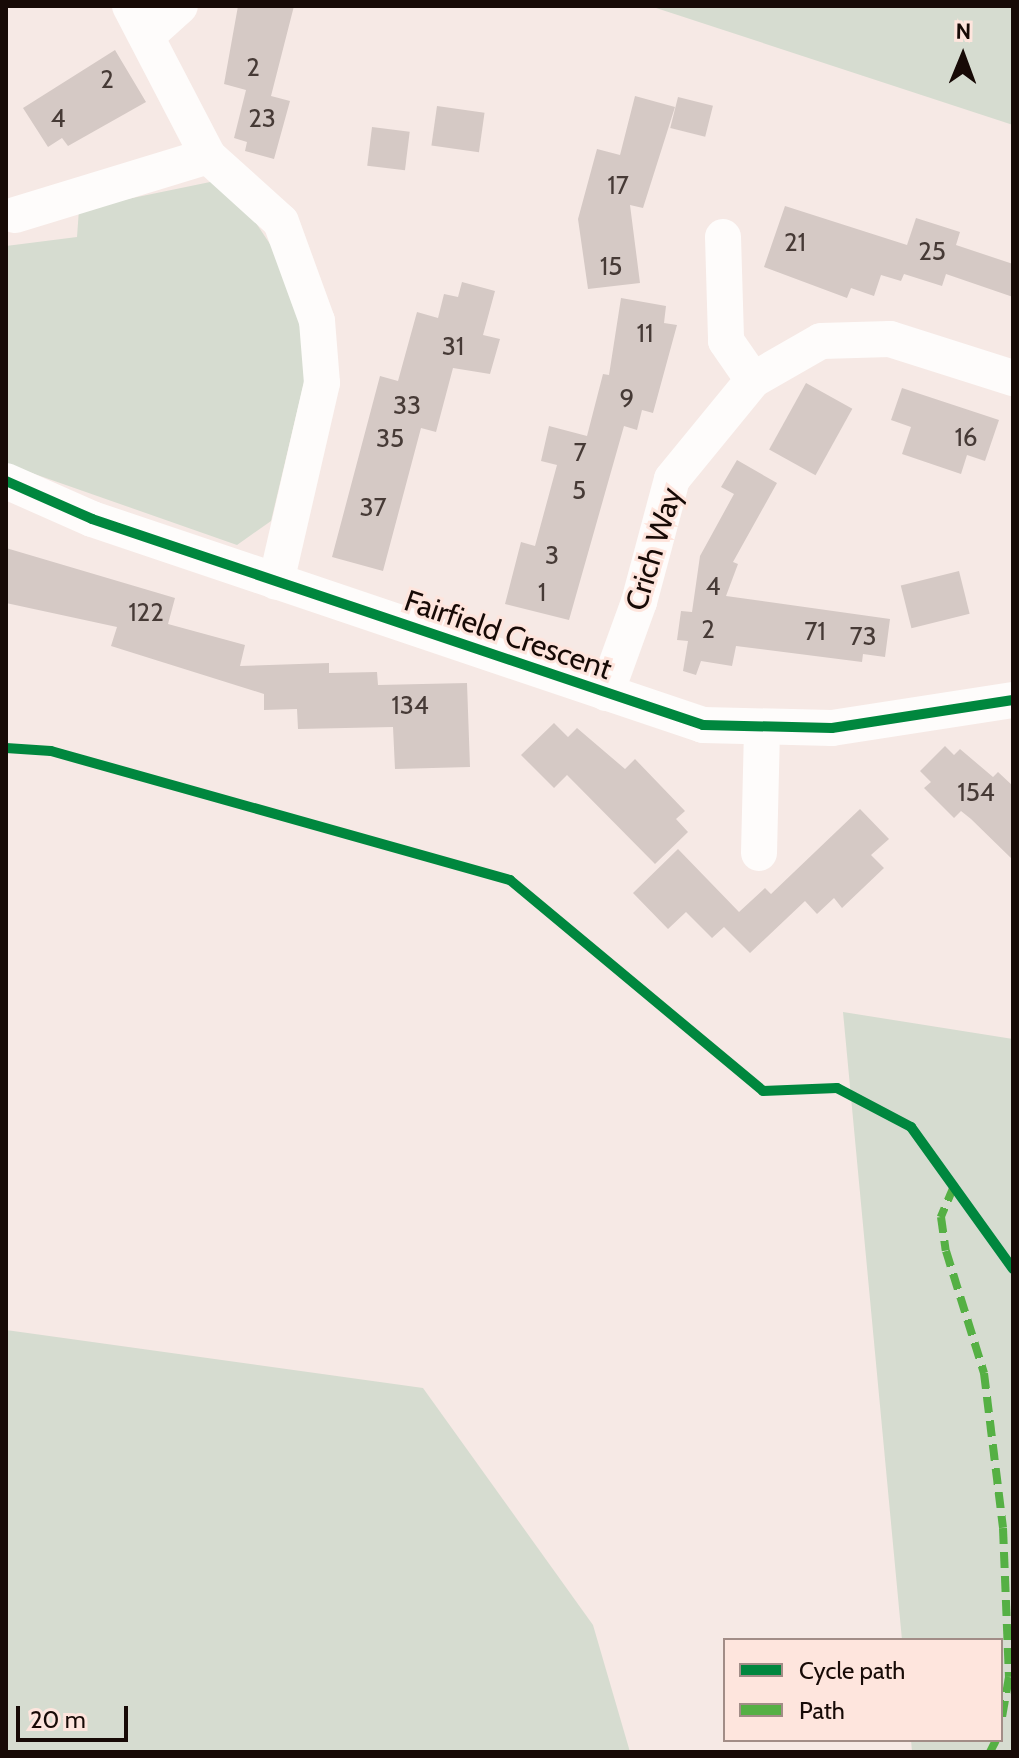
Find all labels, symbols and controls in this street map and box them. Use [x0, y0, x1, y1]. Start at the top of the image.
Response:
north arrow [923, 16, 1003, 96]
text: N [955, 18, 971, 45]
house number: 2 [246, 52, 260, 84]
house number: 2 [100, 64, 114, 96]
house number: 4 [50, 103, 66, 135]
house number: 23 [248, 103, 276, 135]
house number: 17 [607, 170, 629, 202]
house number: 21 [784, 227, 806, 259]
house number: 25 [918, 236, 946, 268]
house number: 15 [600, 251, 622, 283]
house number: 11 [637, 318, 653, 350]
house number: 31 [442, 331, 464, 363]
house number: 9 [620, 383, 634, 415]
house number: 33 [393, 390, 421, 422]
house number: 16 [954, 422, 978, 454]
house number: 35 [376, 423, 404, 455]
house number: 7 [573, 437, 587, 469]
house number: 5 [572, 475, 586, 507]
street label: Crich Way [618, 483, 690, 615]
house number: 37 [359, 492, 387, 524]
house number: 3 [545, 540, 559, 572]
house number: 4 [705, 571, 721, 603]
house number: 1 [538, 577, 546, 609]
street label: Fairfield Crescent [400, 583, 616, 687]
house number: 122 [128, 597, 164, 629]
house number: 2 [701, 614, 715, 646]
house number: 71 [804, 616, 826, 648]
house number: 73 [849, 621, 877, 653]
house number: 134 [391, 690, 429, 722]
house number: 154 [957, 777, 995, 809]
legend [723, 1638, 1003, 1742]
text: Cycle path [799, 1656, 905, 1685]
scale bar [20, 1690, 132, 1740]
text: Path [799, 1696, 845, 1725]
text: 20 m [30, 1705, 86, 1734]

